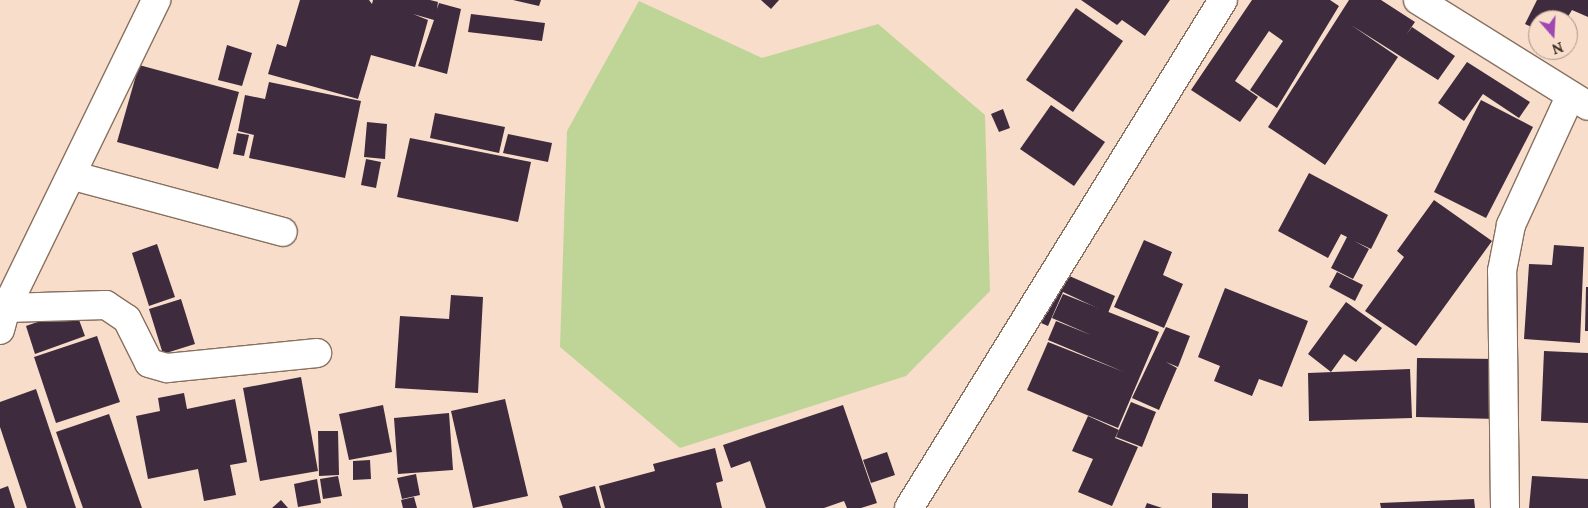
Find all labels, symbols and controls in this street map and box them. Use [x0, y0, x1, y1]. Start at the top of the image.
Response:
north arrow [1528, 10, 1578, 60]
text: N [1550, 38, 1566, 59]

